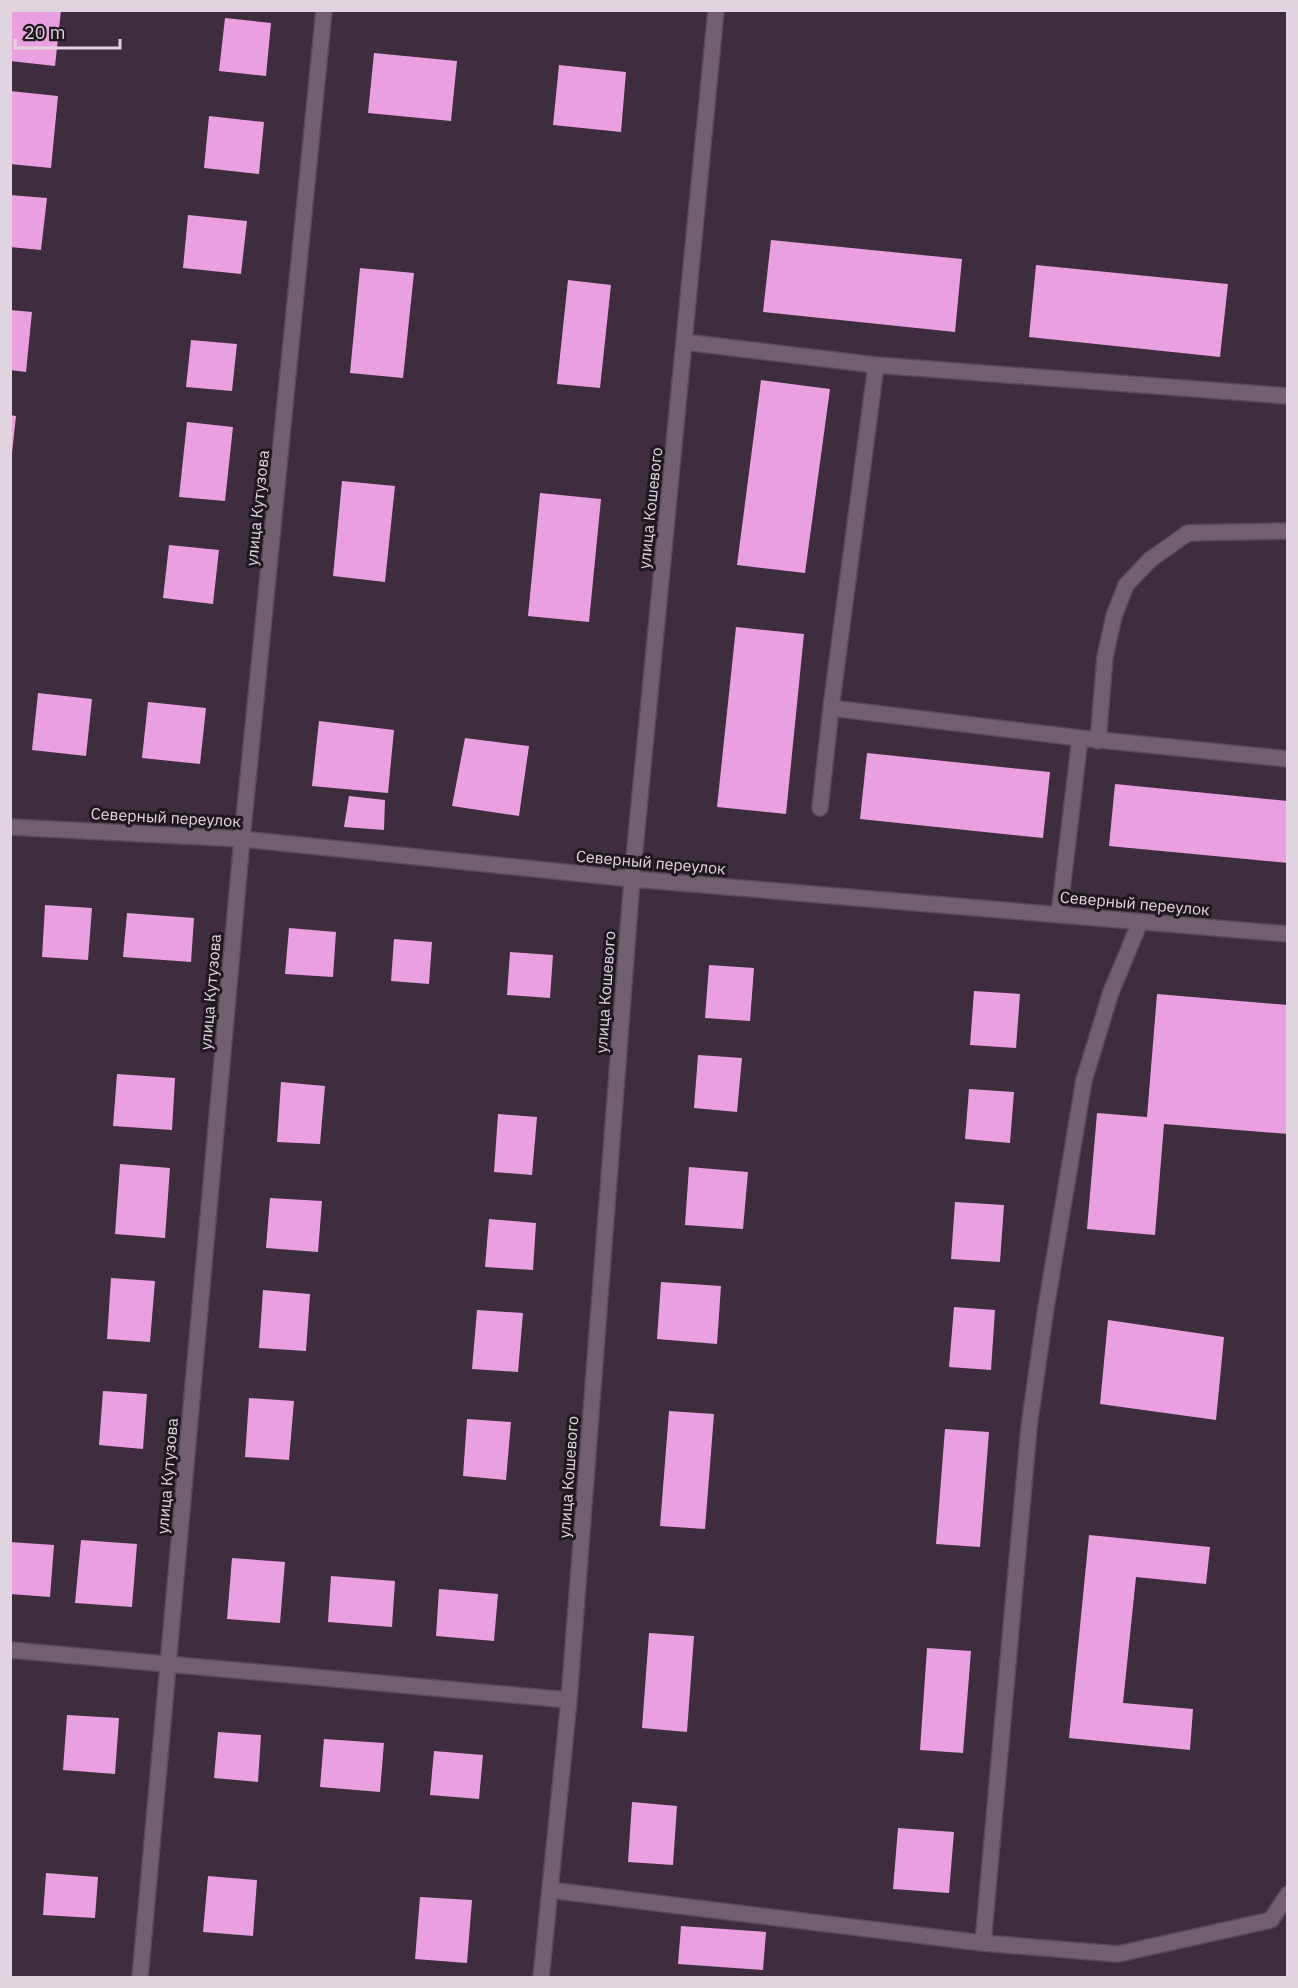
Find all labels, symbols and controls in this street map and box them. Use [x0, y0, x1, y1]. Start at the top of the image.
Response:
scale bar [15, 12, 120, 50]
text: 20 m [24, 21, 66, 44]
street label: улица Кошевого [634, 446, 666, 570]
street label: улица Кутузова [241, 449, 273, 567]
street label: Северный переулок [90, 803, 242, 831]
street label: Северный переулок [575, 845, 727, 879]
street label: Северный переулок [1059, 886, 1211, 920]
street label: улица Кошевого [591, 930, 619, 1054]
street label: улица Кутузова [195, 933, 225, 1051]
street label: улица Кошевого [554, 1415, 582, 1539]
street label: улица Кутузова [152, 1417, 182, 1535]

